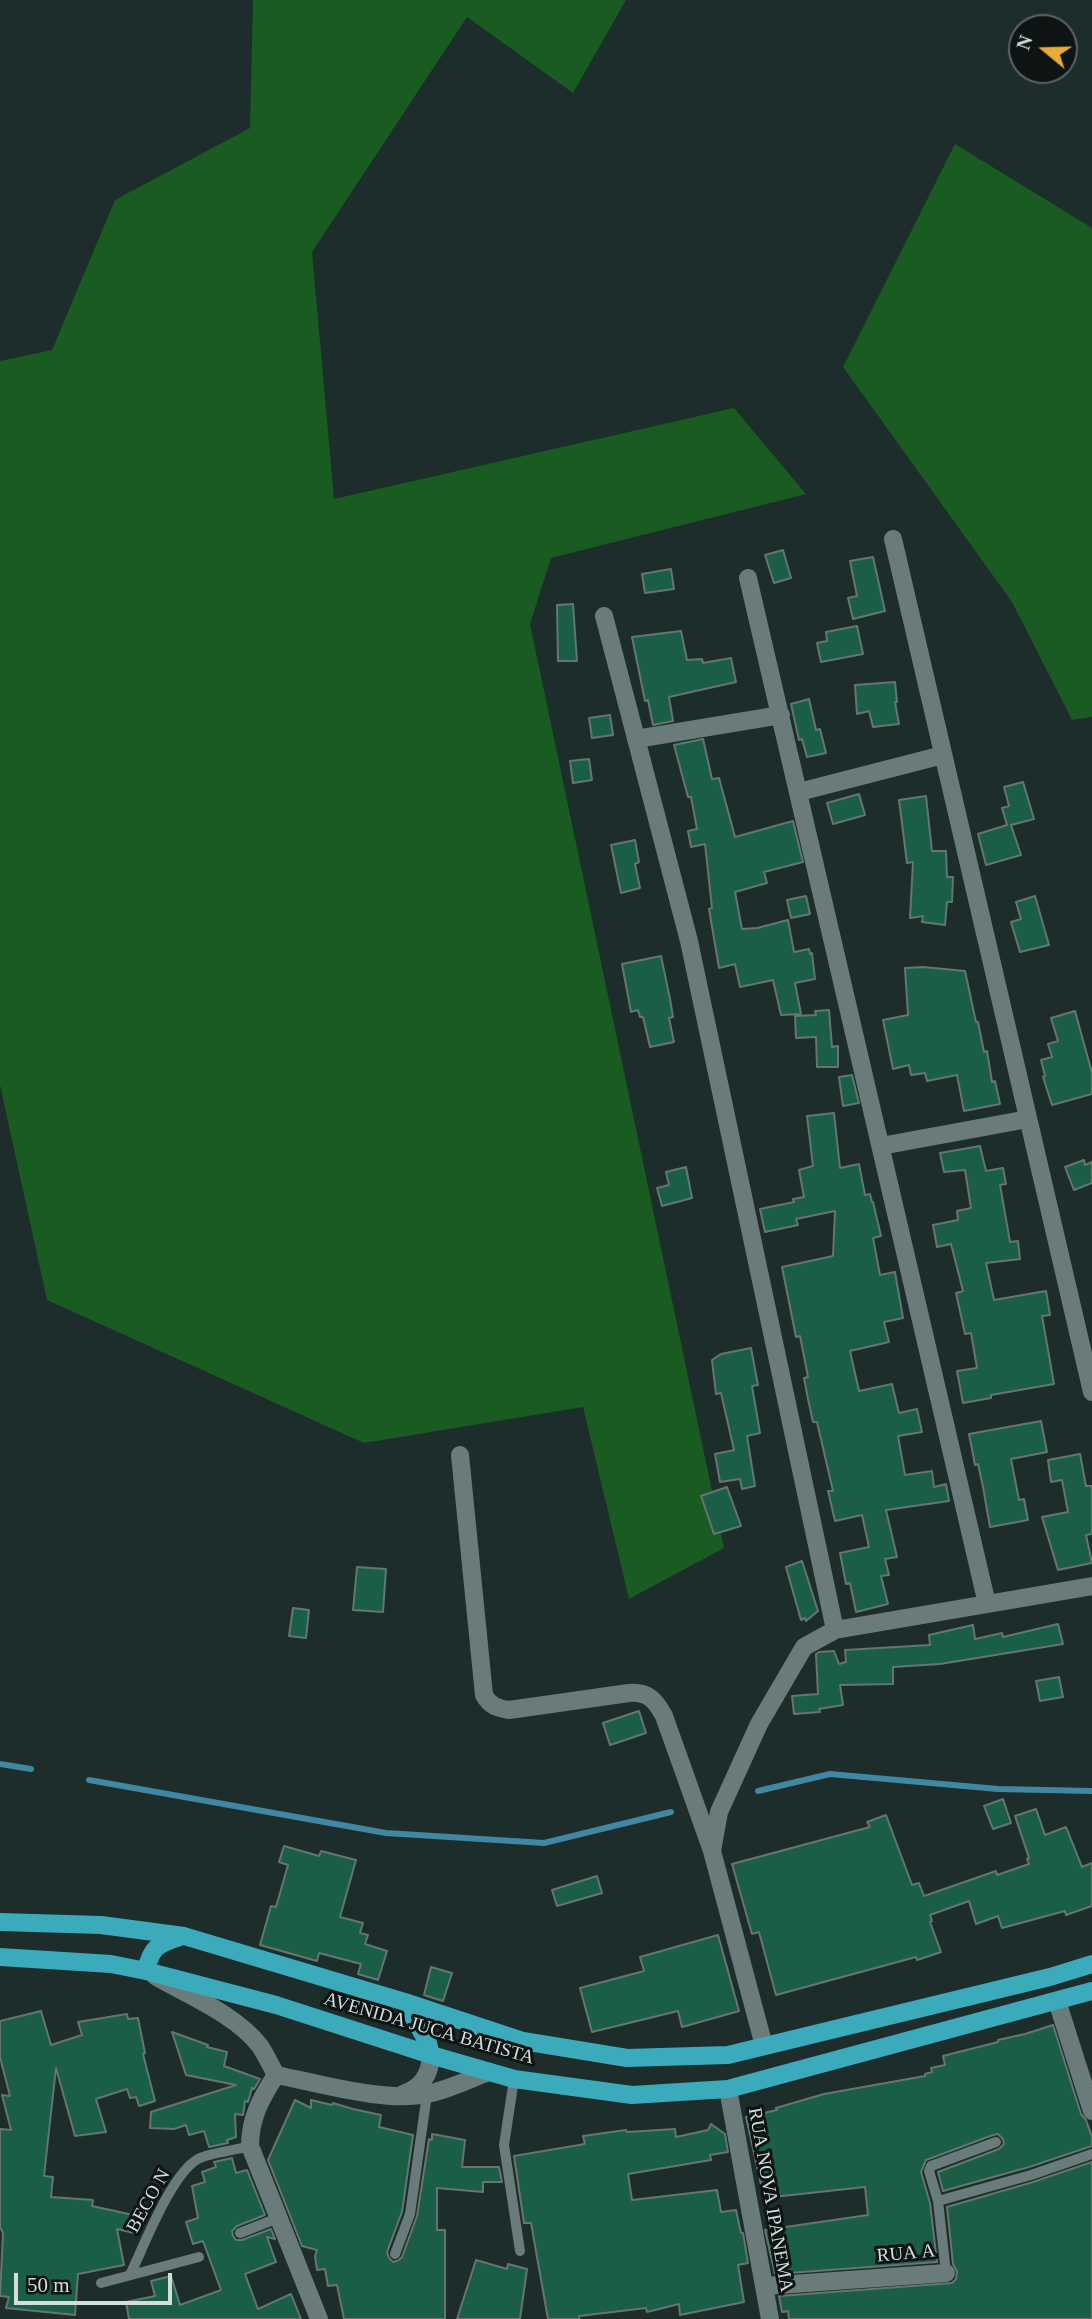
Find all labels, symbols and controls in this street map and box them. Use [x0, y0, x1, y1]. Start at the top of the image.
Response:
north arrow [1008, 14, 1078, 84]
text: N [1012, 33, 1037, 53]
street label: AVENIDA JUCA BATISTA [321, 1988, 537, 2070]
street label: RUA NOVA IPANEMA [743, 2106, 797, 2294]
street label: BECO N [122, 2165, 176, 2237]
street label: RUA A [876, 2240, 936, 2268]
scale bar [18, 2260, 175, 2304]
text: 50 m [27, 2273, 70, 2297]

